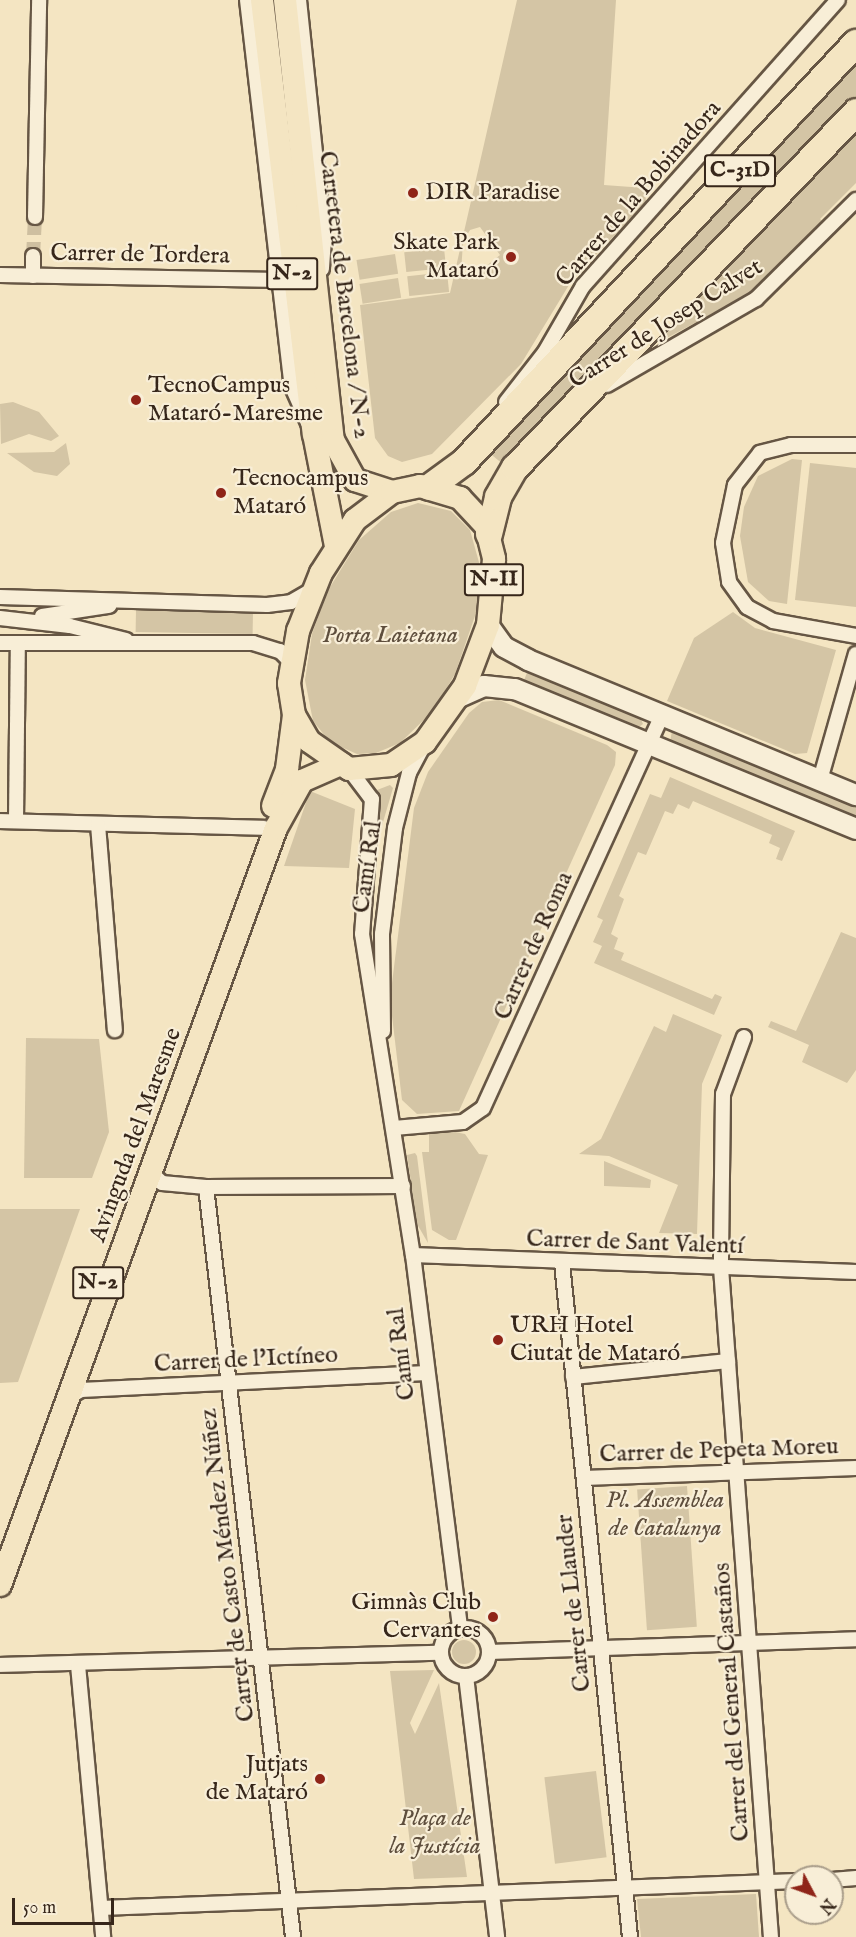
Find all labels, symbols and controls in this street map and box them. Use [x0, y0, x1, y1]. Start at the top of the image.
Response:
street label: Carrer de la Bobinadora [550, 95, 728, 293]
street label: Carretera de Barcelona / N-2 [312, 150, 376, 440]
road number: C-31D [702, 152, 777, 190]
place label: DIR Paradise [425, 179, 560, 207]
marker: DIR Paradise [406, 186, 420, 200]
place label: Skate Park Mataró [393, 229, 499, 285]
street label: Carrer de Tordera [50, 239, 230, 271]
marker: Skate Park Mataró [504, 250, 518, 264]
street label: Carrer de Josep Calvet [564, 253, 768, 395]
road number: N-2 [265, 255, 319, 293]
place label: TecnoCampus Mataró-Maresme [148, 372, 323, 428]
marker: TecnoCampus Mataró-Maresme [129, 393, 143, 407]
place label: Tecnocampus Mataró [233, 465, 368, 521]
marker: Tecnocampus Mataró [214, 486, 228, 500]
road number: N-II [462, 561, 526, 599]
park label: Porta Laietana [322, 622, 458, 650]
street label: Camí Ral [347, 819, 389, 915]
street label: Carrer de Roma [488, 867, 580, 1025]
street label: Avinguda del Maresme [84, 1024, 188, 1246]
street label: Carrer de Sant Valentí [526, 1225, 744, 1261]
road number: N-2 [71, 1264, 125, 1302]
street label: Camí Ral [382, 1306, 422, 1402]
place label: URH Hotel Ciutat de Mataró [510, 1312, 680, 1368]
marker: URH Hotel Ciutat de Mataró [491, 1333, 505, 1347]
street label: Carrer de l'Ictíneo [153, 1341, 339, 1379]
street label: Carrer de Casto Méndez Núñez [194, 1407, 262, 1723]
street label: Carrer de Pepeta Moreu [599, 1432, 839, 1470]
park label: Pl. Assemblea de Catalunya [606, 1487, 724, 1543]
street label: Carrer de Llauder [550, 1513, 598, 1693]
street label: Carrer del General Castaños [708, 1562, 756, 1842]
place label: Gimnàs Club Cervantes [351, 1589, 481, 1645]
marker: Gimnàs Club Cervantes [486, 1610, 500, 1624]
place label: Jutjats de Mataró [206, 1751, 308, 1807]
marker: Jutjats de Mataró [313, 1772, 327, 1786]
park label: Plaça de la Justícia [389, 1805, 481, 1861]
north arrow [784, 1865, 844, 1925]
scale bar [15, 1886, 117, 1924]
text: N [814, 1894, 838, 1917]
text: 50 m [23, 1897, 56, 1920]

